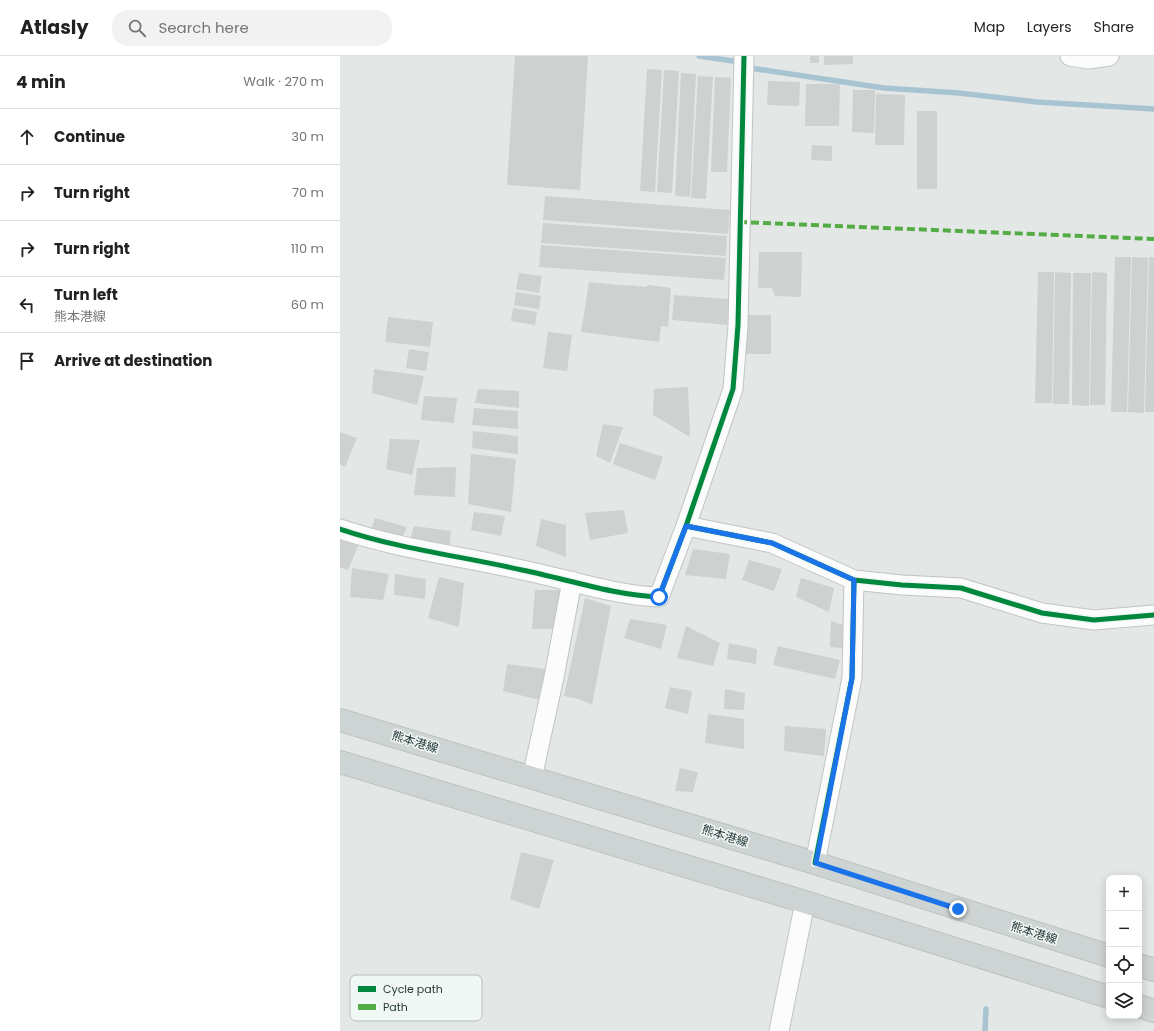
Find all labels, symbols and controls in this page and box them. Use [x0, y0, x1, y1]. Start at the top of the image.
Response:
search box [112, 10, 392, 46]
text: Atlasly [20, 14, 88, 41]
icon: search [126, 17, 148, 39]
text: Search here [158, 17, 249, 38]
text: Map [974, 17, 1005, 37]
text: Layers [1027, 17, 1071, 37]
text: Share [1093, 17, 1134, 37]
text: 4 min [16, 70, 66, 94]
text: Walk · 270 m [243, 72, 324, 91]
icon: ahead [16, 126, 38, 148]
text: Continue [54, 126, 125, 147]
text: 30 m [291, 127, 324, 146]
icon: right [16, 182, 38, 204]
text: Turn right [54, 182, 130, 203]
text: 70 m [292, 183, 324, 202]
icon: right [16, 238, 38, 260]
text: Turn right [54, 238, 130, 259]
text: 110 m [291, 239, 324, 258]
text: Turn left [54, 284, 118, 305]
icon: left [16, 294, 38, 316]
text: 60 m [291, 295, 324, 314]
text: 熊本港線 [54, 307, 106, 326]
icon: arrive [16, 350, 38, 372]
text: Arrive at destination [54, 350, 212, 371]
route start [650, 588, 668, 606]
street label: 熊本港線 [390, 726, 441, 757]
street label: 熊本港線 [700, 820, 751, 851]
map controls [1106, 875, 1142, 1019]
button: + [1106, 875, 1142, 911]
route end [949, 900, 967, 918]
button: − [1106, 911, 1142, 947]
street label: 熊本港線 [1009, 917, 1060, 948]
button: locate [1106, 947, 1142, 983]
legend [350, 975, 482, 1021]
text: Cycle path [383, 981, 443, 997]
button: layers [1106, 983, 1142, 1019]
text: Path [383, 999, 408, 1015]

